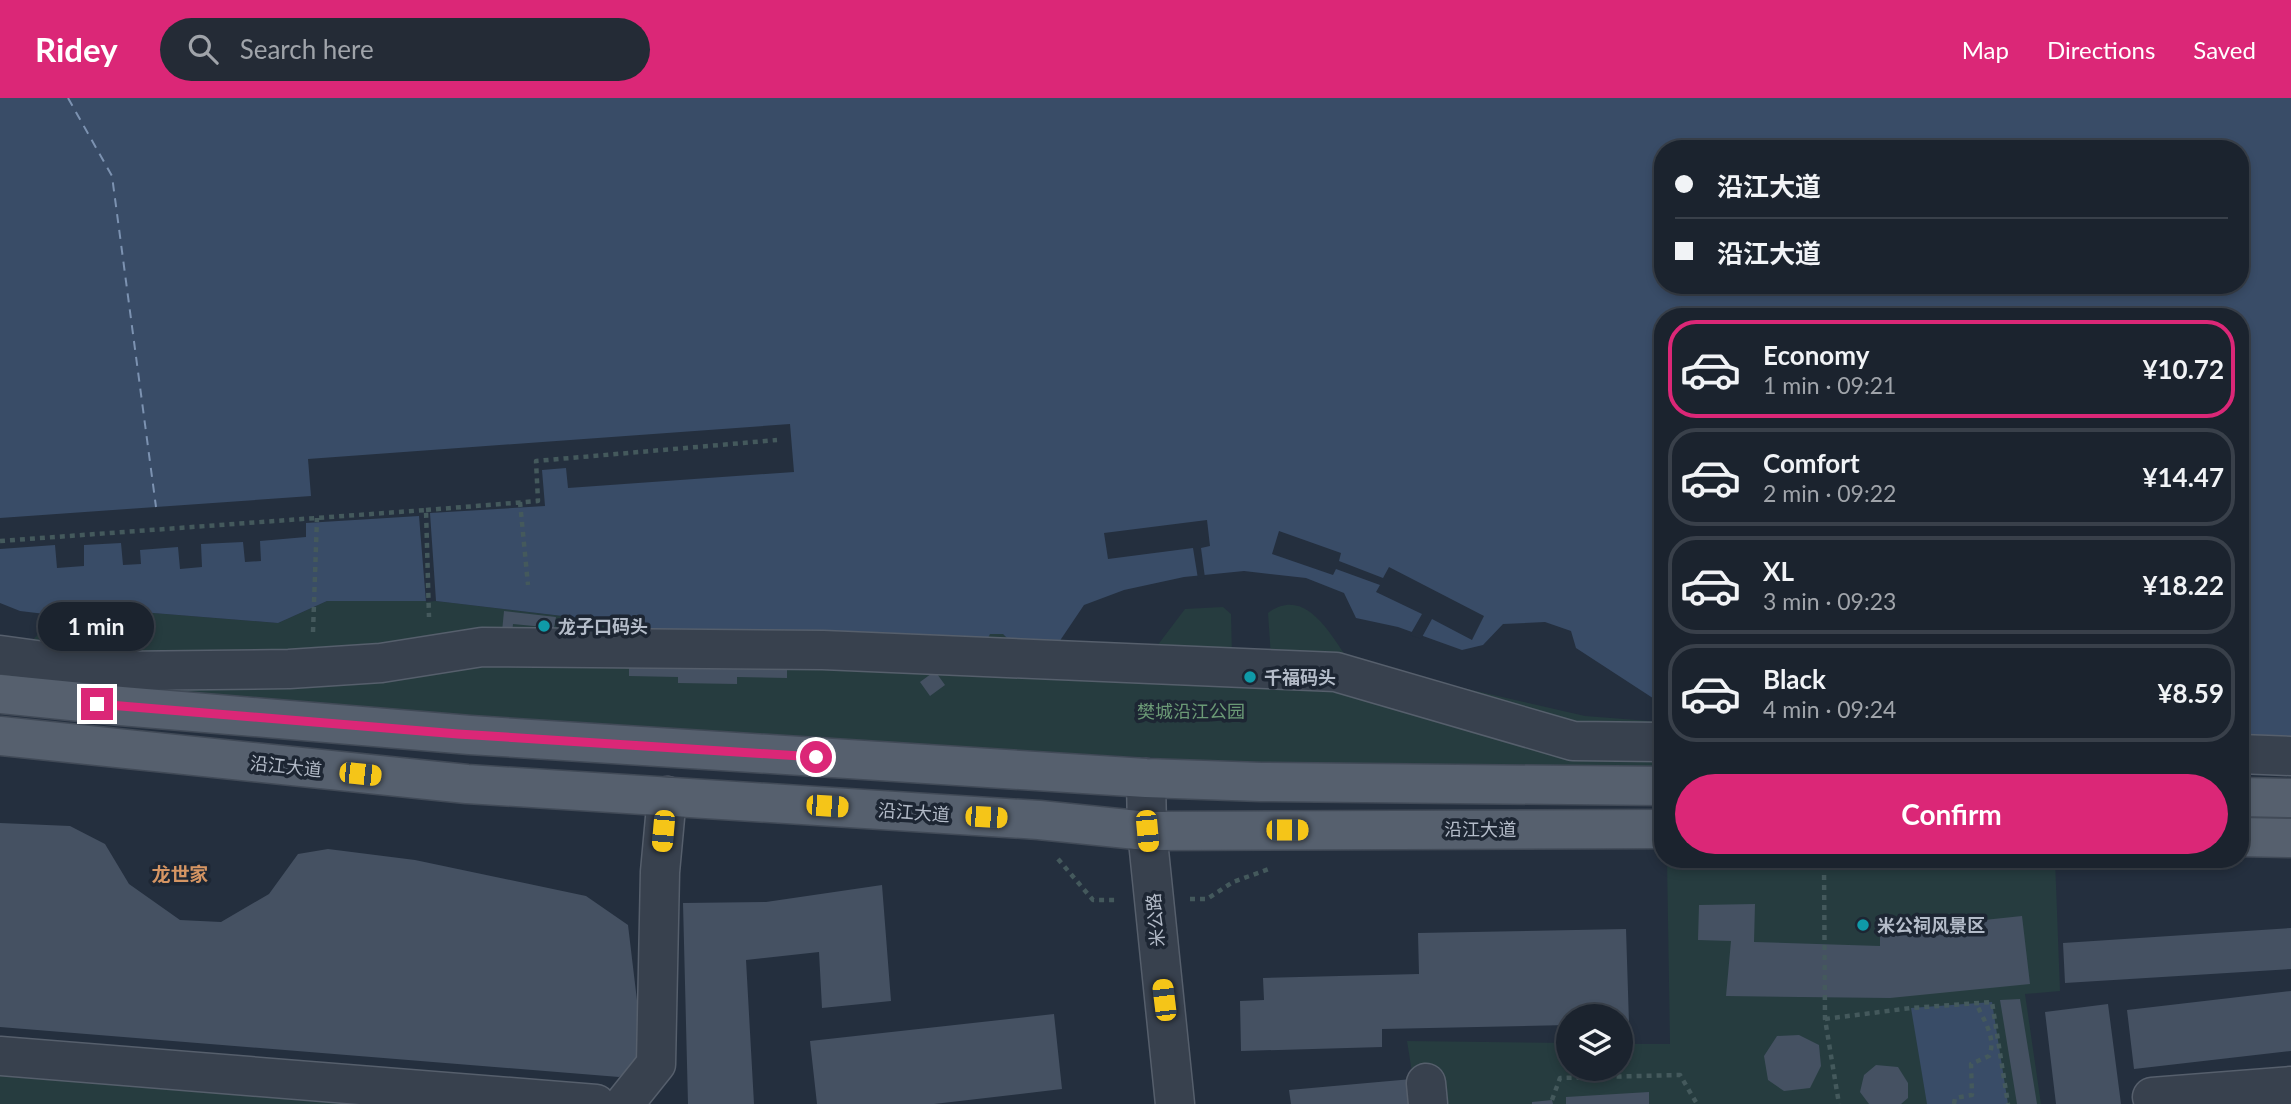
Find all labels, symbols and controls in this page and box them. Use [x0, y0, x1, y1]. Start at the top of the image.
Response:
search box [160, 18, 650, 81]
text: Ridey [35, 29, 118, 69]
icon: search [184, 30, 222, 68]
text: Search here [240, 33, 374, 65]
text: Map [1962, 35, 2009, 64]
text: Directions [2047, 35, 2155, 64]
text: Saved [2193, 35, 2256, 64]
text: 沿江大道 [1717, 170, 1821, 202]
text: 沿江大道 [1717, 237, 1821, 269]
icon: car [1679, 338, 1742, 401]
text: Economy [1763, 339, 1869, 371]
text: ¥10.72 [2142, 353, 2224, 385]
text: 1 min · 09:21 [1763, 371, 1896, 399]
icon: car [1679, 446, 1742, 509]
text: Comfort [1763, 447, 1860, 479]
text: ¥14.47 [2142, 461, 2224, 493]
text: 2 min · 09:22 [1763, 479, 1896, 507]
icon: car [1679, 554, 1742, 617]
text: XL [1763, 555, 1794, 587]
text: ¥18.22 [2142, 569, 2224, 601]
text: 3 min · 09:23 [1763, 587, 1896, 615]
callout: 1 min [39, 602, 155, 652]
text: 1 min [67, 612, 125, 640]
place label: 龙子口码头 [558, 615, 648, 637]
marker: 龙子口码头 [536, 618, 552, 634]
icon: car [1679, 662, 1742, 725]
text: Black [1763, 663, 1826, 695]
place label: 千福码头 [1264, 666, 1336, 688]
marker: 千福码头 [1242, 669, 1258, 685]
text: ¥8.59 [2158, 677, 2224, 709]
route end [81, 688, 113, 720]
text: 4 min · 09:24 [1763, 695, 1896, 723]
park label: 樊城沿江公园 [1137, 700, 1245, 722]
route start [800, 741, 832, 773]
street label: 沿江大道 [249, 751, 323, 781]
car [339, 761, 382, 787]
button: Confirm [1675, 774, 2228, 854]
car [806, 794, 849, 818]
street label: 沿江大道 [877, 799, 951, 825]
car [965, 805, 1008, 829]
car [651, 809, 676, 853]
car [1135, 809, 1160, 853]
street label: 沿江大道 [1444, 818, 1516, 840]
car [1267, 820, 1309, 841]
district label: 龙世家 [151, 862, 209, 885]
street label: 米公路 [1142, 892, 1168, 948]
place label: 米公祠风景区 [1877, 914, 1985, 936]
marker: 米公祠风景区 [1855, 917, 1871, 933]
car [1152, 978, 1177, 1022]
map controls [1556, 1004, 1633, 1081]
button: layers [1556, 1004, 1633, 1081]

